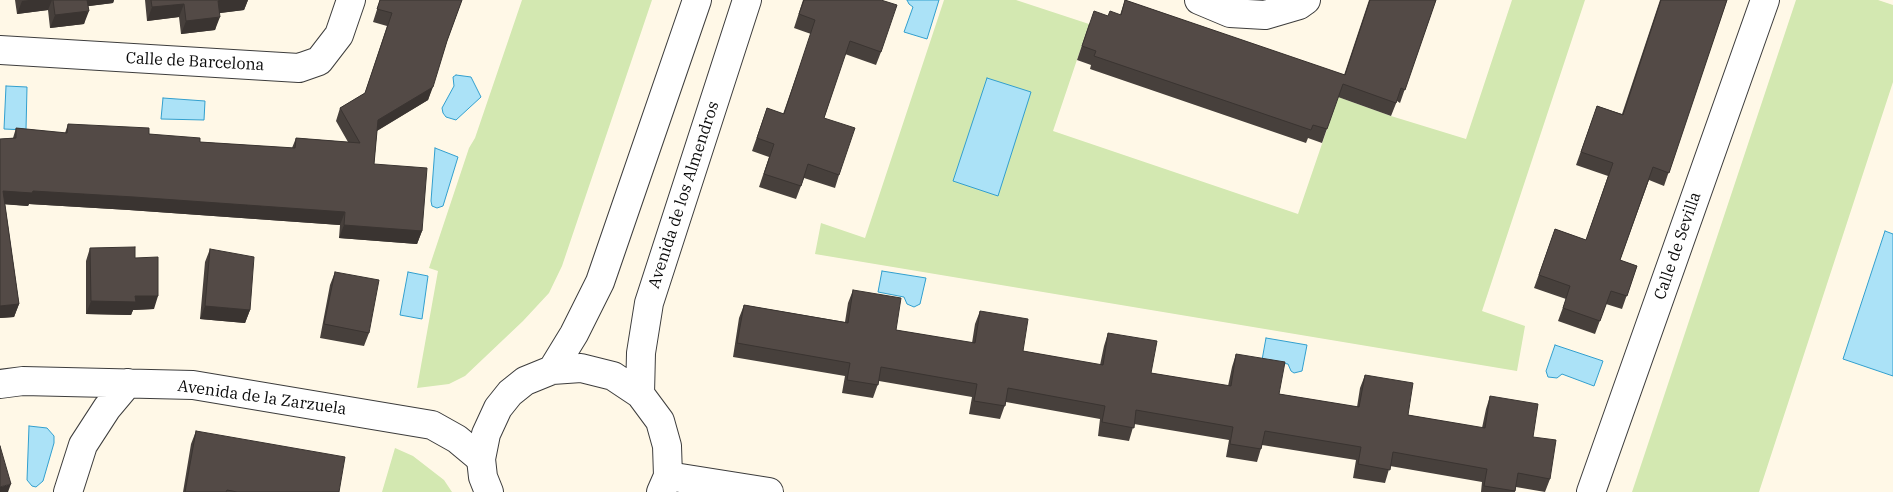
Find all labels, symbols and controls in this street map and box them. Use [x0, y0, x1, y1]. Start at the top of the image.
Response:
street label: Calle de Barcelona [125, 49, 265, 75]
street label: Avenida de los Almendros [645, 99, 723, 291]
street label: Calle de Sevilla [1651, 190, 1705, 302]
street label: Avenida de la Zarzuela [176, 377, 348, 419]

